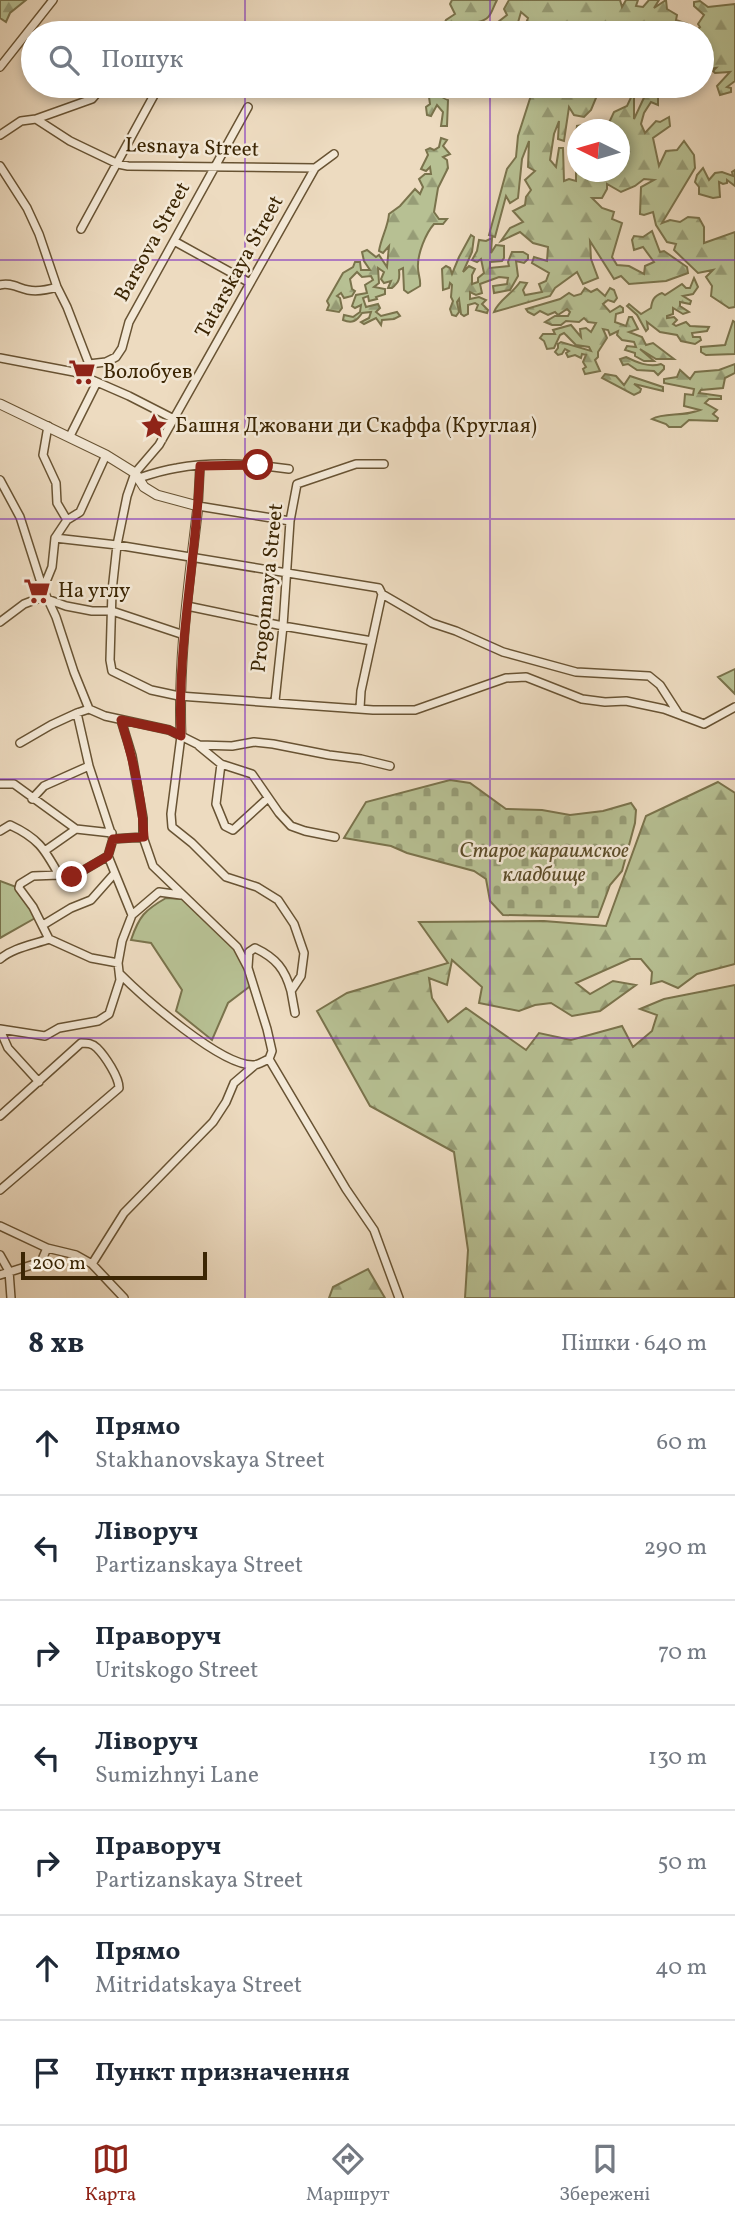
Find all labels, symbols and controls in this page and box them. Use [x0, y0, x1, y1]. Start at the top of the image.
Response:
search box [21, 21, 714, 98]
icon: search [45, 41, 83, 79]
text: Пошук [101, 42, 183, 78]
north arrow [567, 119, 630, 182]
street label: Lesnaya Street [124, 131, 260, 165]
street label: Barsova Street [108, 177, 198, 307]
street label: Tatarskaya Street [189, 190, 291, 344]
supermarket icon: Волобуев [67, 357, 97, 387]
place label: Волобуев [103, 358, 193, 387]
place icon: Башня Джовани ди Скаффа (Круглая) [139, 411, 169, 441]
place label: Башня Джовани ди Скаффа (Круглая) [175, 412, 537, 441]
route start [242, 449, 273, 480]
street label: Progonnaya Street [245, 502, 291, 674]
supermarket icon: На углу [22, 576, 52, 606]
place label: На углу [58, 577, 131, 606]
park label: Старое караимское кладбище [459, 837, 629, 890]
route end [56, 861, 87, 892]
scale bar [21, 1249, 206, 1281]
text: 200 m [32, 1251, 86, 1277]
text: 8 хв [28, 1323, 85, 1365]
text: Пішки · 640 m [561, 1328, 707, 1360]
text: Прямо [95, 1409, 180, 1445]
icon: ahead [28, 1424, 66, 1462]
text: 60 m [657, 1427, 707, 1459]
text: Stakhanovskaya Street [95, 1445, 325, 1477]
text: Ліворуч [95, 1514, 198, 1550]
icon: left [28, 1529, 66, 1567]
text: 290 m [644, 1532, 707, 1564]
text: Partizanskaya Street [95, 1550, 303, 1582]
text: Праворуч [95, 1619, 221, 1655]
icon: right [28, 1634, 66, 1672]
text: 70 m [658, 1637, 707, 1669]
text: Uritskogo Street [95, 1655, 258, 1687]
text: Ліворуч [95, 1724, 198, 1760]
icon: left [28, 1739, 66, 1777]
text: 130 m [648, 1742, 707, 1774]
text: Sumizhnyi Lane [95, 1760, 259, 1792]
text: Праворуч [95, 1829, 221, 1865]
icon: right [28, 1844, 66, 1882]
text: 50 m [658, 1847, 707, 1879]
text: Partizanskaya Street [95, 1865, 303, 1897]
text: Прямо [95, 1934, 180, 1970]
icon: ahead [28, 1949, 66, 1987]
text: 40 m [655, 1952, 707, 1984]
text: Mitridatskaya Street [95, 1970, 302, 2002]
icon: arrive [28, 2054, 66, 2092]
text: Пункт призначення [95, 2055, 350, 2091]
tab: Карта [85, 2140, 136, 2208]
tab: Маршрут [306, 2140, 390, 2208]
tab: Збережені [559, 2140, 650, 2208]

